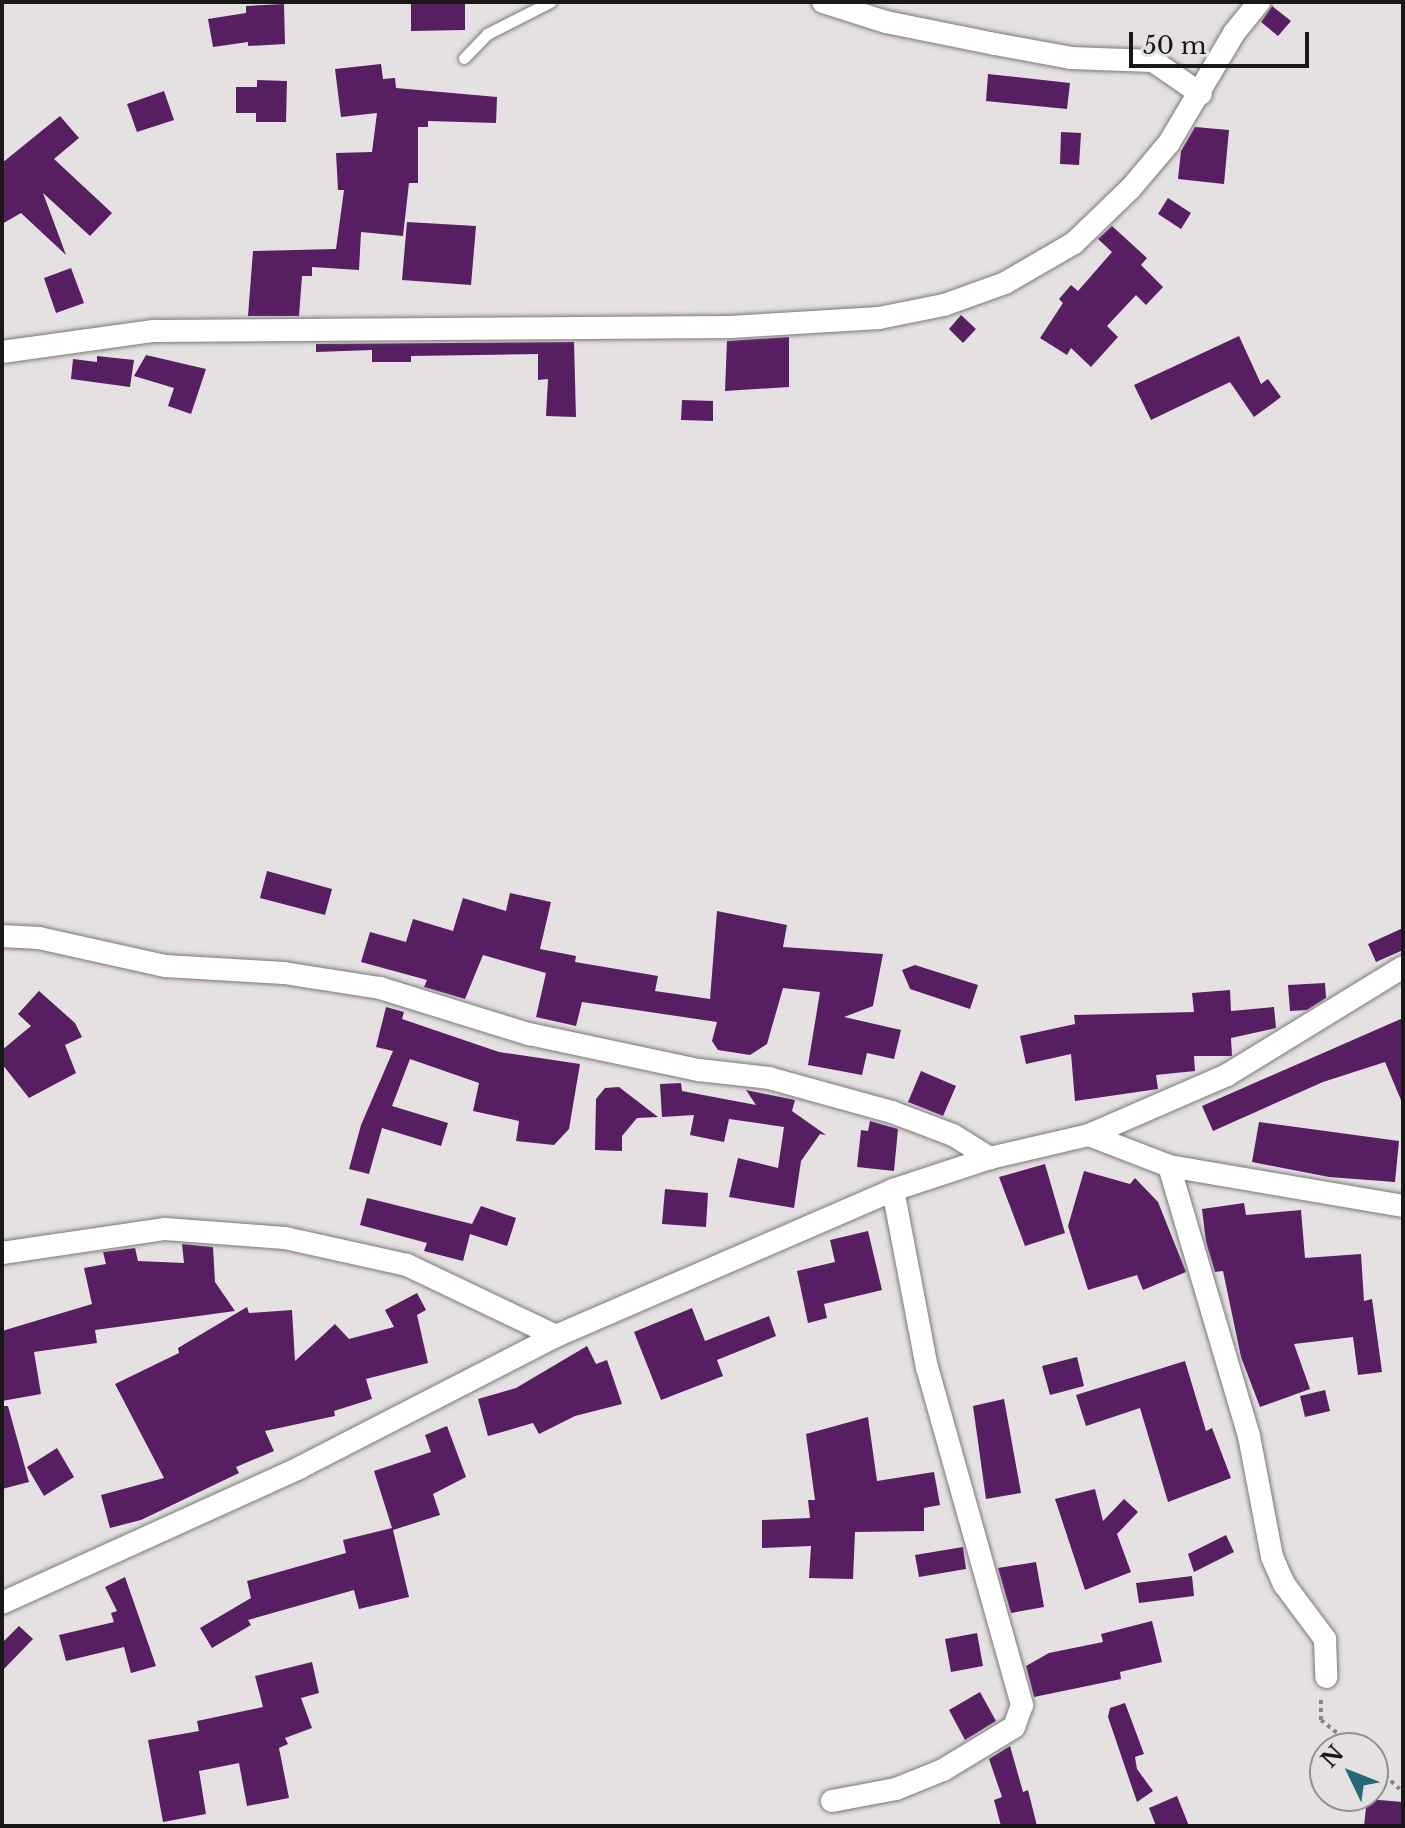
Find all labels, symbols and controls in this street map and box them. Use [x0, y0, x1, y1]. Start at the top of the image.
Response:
scale bar [1133, 16, 1313, 66]
text: 50 m [1143, 31, 1206, 60]
north arrow [1309, 1732, 1389, 1812]
text: N [1316, 1740, 1349, 1773]

